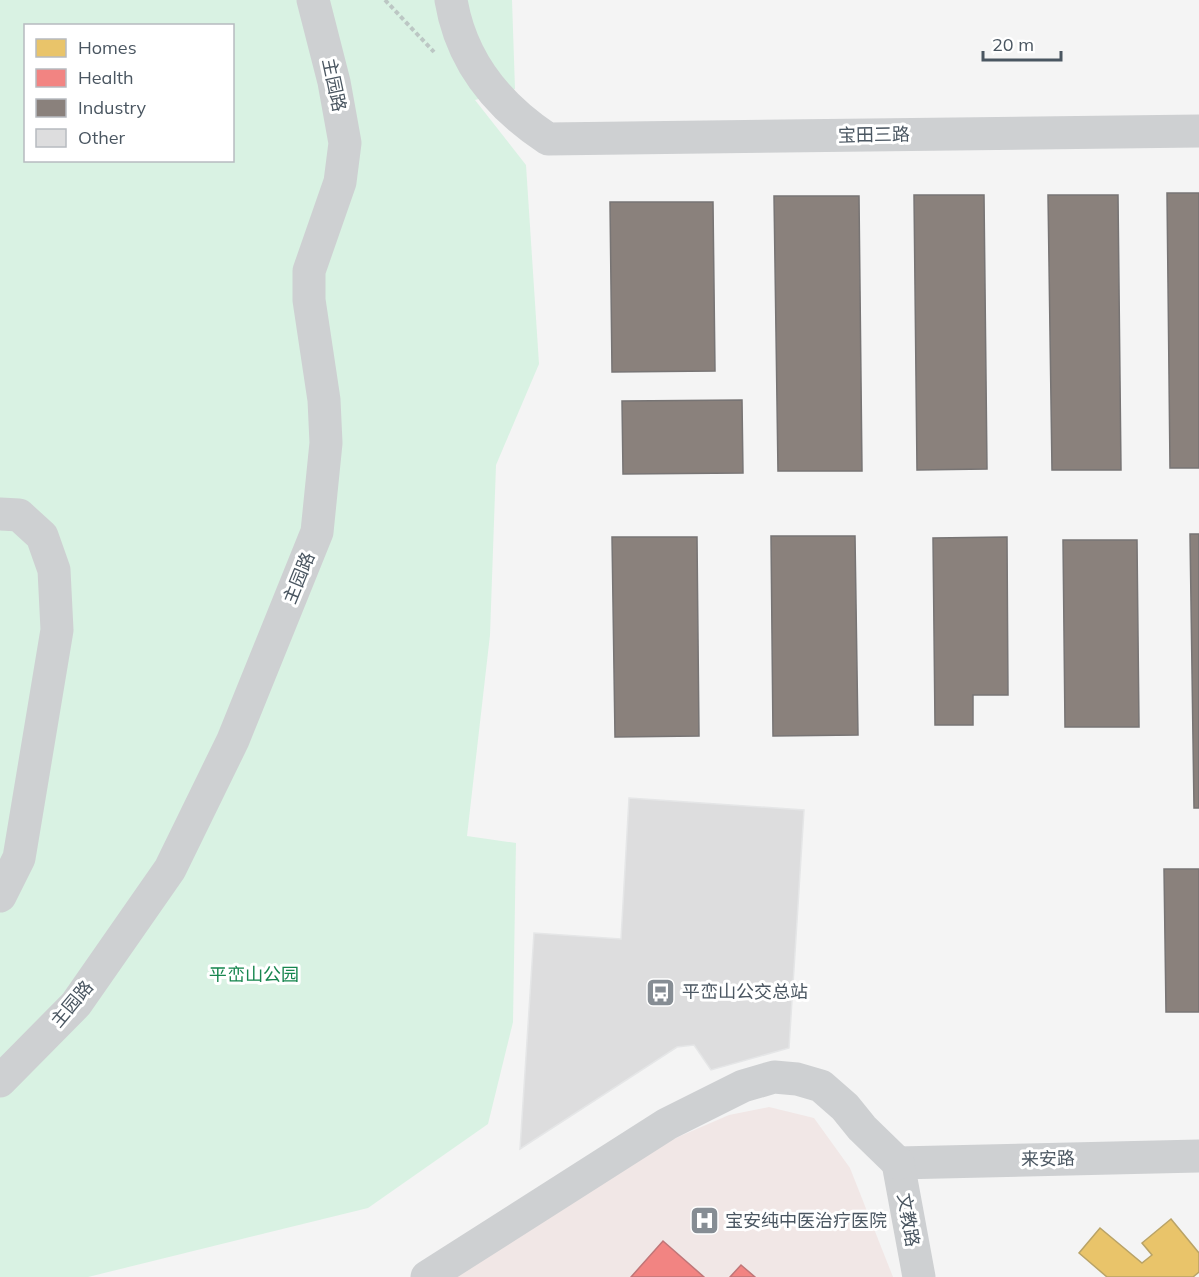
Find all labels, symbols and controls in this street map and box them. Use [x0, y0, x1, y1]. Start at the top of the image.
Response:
legend [24, 24, 234, 162]
scale bar [983, 24, 1061, 62]
text: 20 m [992, 33, 1034, 56]
text: Homes [78, 36, 137, 59]
street label: 主园路 [318, 56, 351, 114]
text: Health [78, 66, 134, 89]
text: Industry [78, 96, 147, 119]
street label: 宝田三路 [838, 122, 910, 147]
text: Other [78, 126, 126, 149]
street label: 主园路 [278, 548, 319, 607]
park label: 平峦山公园 [209, 963, 299, 986]
street label: 主园路 [45, 976, 98, 1032]
bus stop icon: 平峦山公交总站 [645, 976, 677, 1008]
place label: 平峦山公交总站 [682, 980, 808, 1003]
street label: 来安路 [1021, 1147, 1075, 1170]
street label: 文教路 [892, 1191, 925, 1248]
hospital icon: 宝安纯中医治疗医院 [688, 1205, 720, 1237]
place label: 宝安纯中医治疗医院 [725, 1209, 887, 1232]

